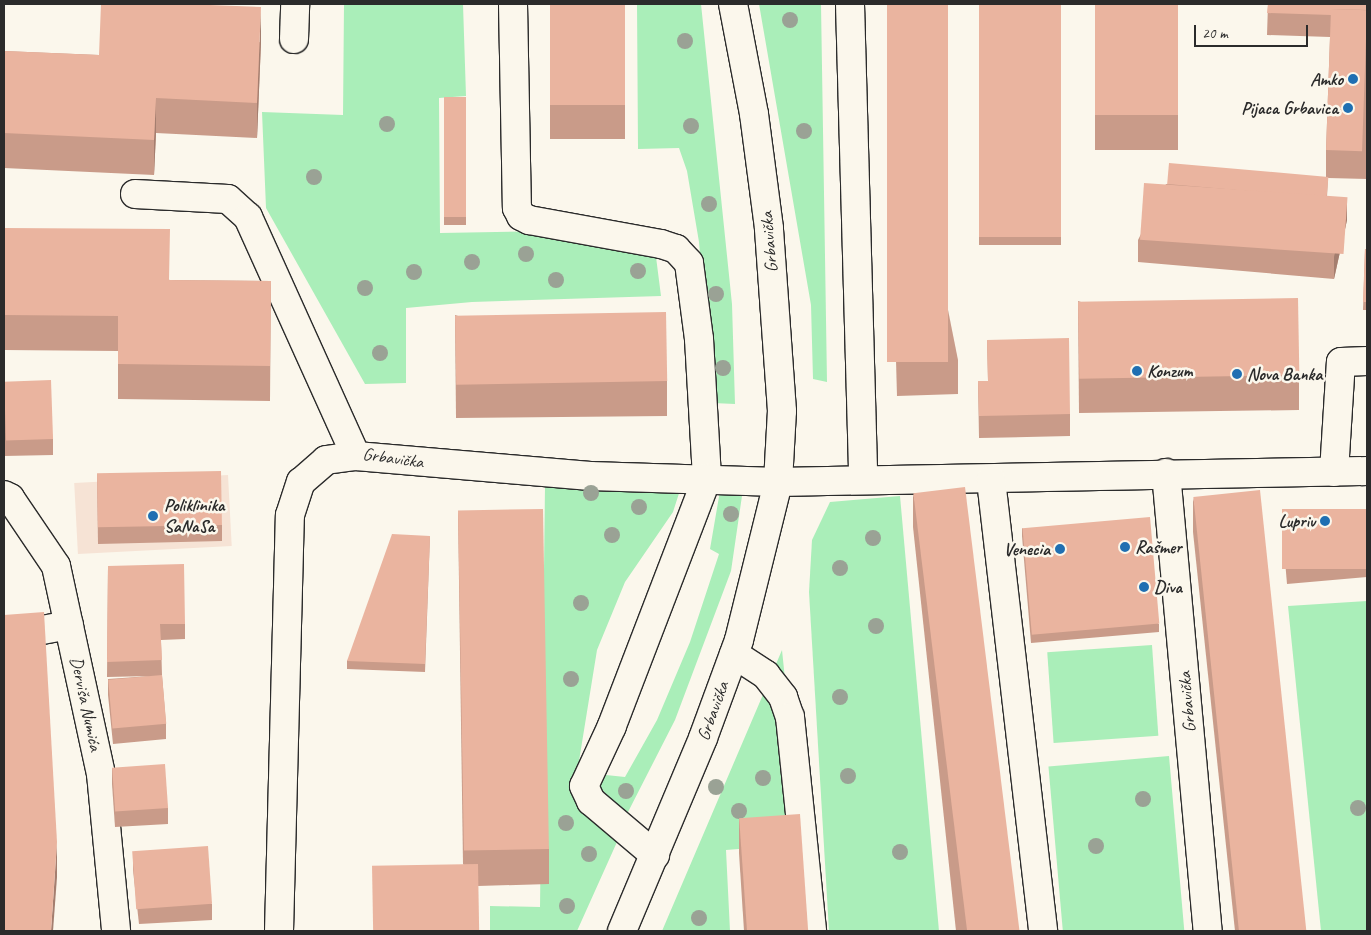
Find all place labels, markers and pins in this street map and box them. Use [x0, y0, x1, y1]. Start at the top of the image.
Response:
place label: Amko [1310, 68, 1343, 90]
marker: Amko [1347, 73, 1359, 85]
place label: Pijaca Grbavica [1241, 97, 1338, 119]
marker: Pijaca Grbavica [1342, 102, 1354, 114]
place label: Konzum [1147, 360, 1193, 382]
place label: Nova Banka [1247, 363, 1322, 385]
marker: Konzum [1131, 365, 1143, 377]
marker: Nova Banka [1231, 368, 1243, 380]
place label: Poliklinika SaNaSa [164, 495, 224, 538]
marker: Poliklinika SaNaSa [146, 509, 160, 523]
place label: Lupriv [1279, 510, 1315, 532]
marker: Lupriv [1319, 515, 1331, 527]
place label: Rašmer [1135, 536, 1182, 558]
place label: Venecia [1003, 538, 1050, 560]
marker: Rašmer [1119, 541, 1131, 553]
marker: Venecia [1054, 543, 1066, 555]
place label: Diva [1154, 576, 1182, 598]
marker: Diva [1138, 581, 1150, 593]

